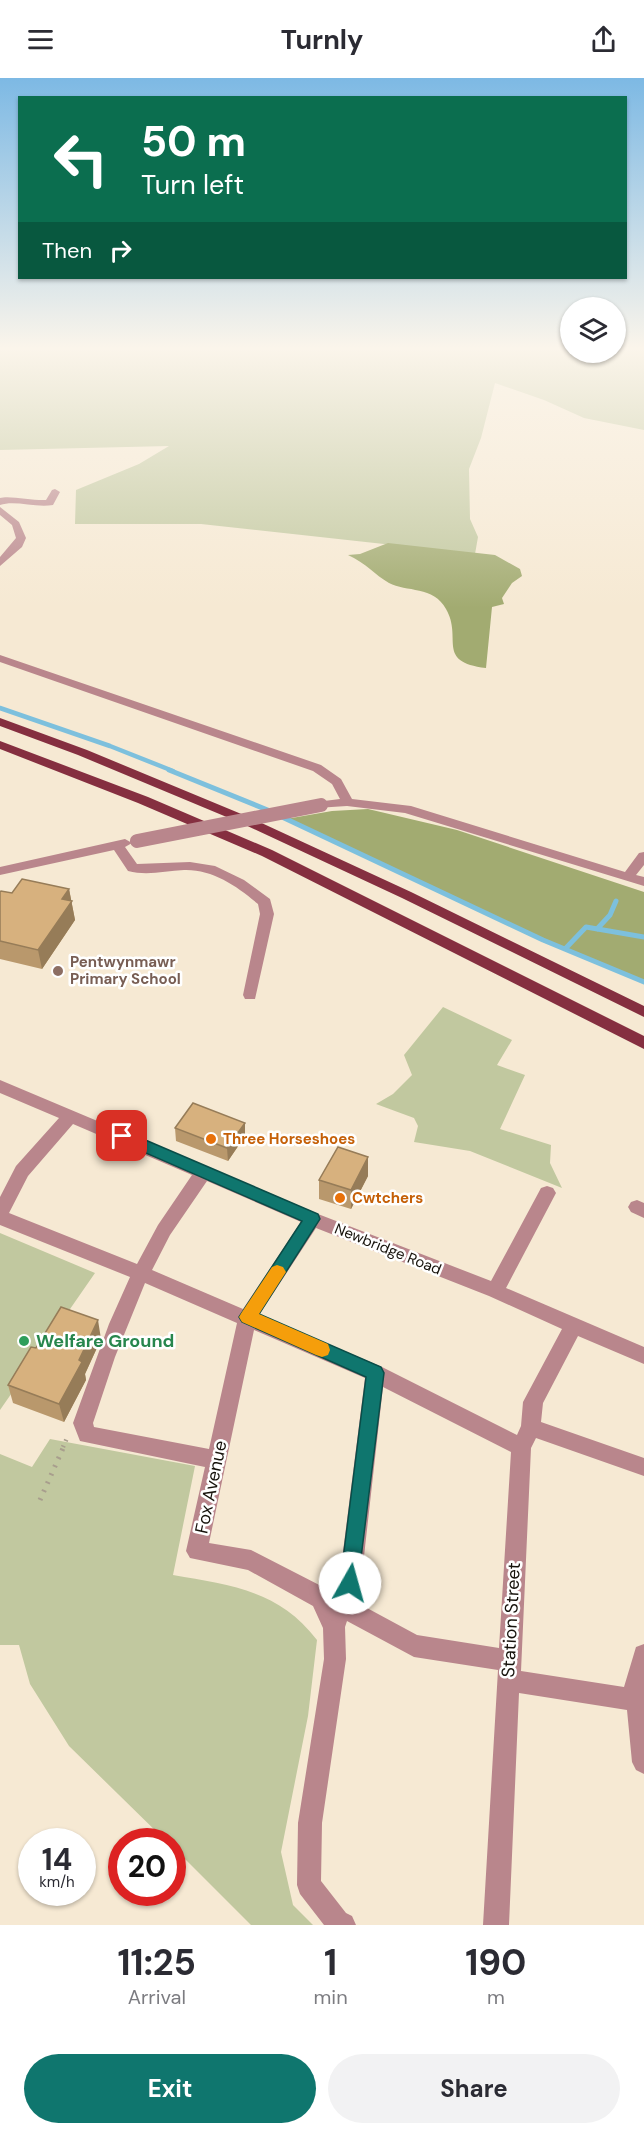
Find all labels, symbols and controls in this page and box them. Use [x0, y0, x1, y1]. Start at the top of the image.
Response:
text: Turnly [281, 22, 363, 57]
icon: menu [24, 23, 57, 56]
icon: share [587, 23, 620, 56]
text: 50 m [141, 114, 246, 169]
icon: left [42, 120, 120, 198]
text: Turn left [141, 167, 244, 202]
icon: right [104, 234, 137, 267]
text: Then [42, 236, 92, 265]
map controls [560, 297, 626, 363]
button: layers [560, 297, 626, 363]
place label: Pentwynmawr Primary School [70, 952, 181, 989]
marker: Pentwynmawr Primary School [51, 964, 65, 978]
pin [96, 1110, 147, 1161]
icon: arrive [105, 1119, 138, 1152]
place label: Three Horseshoes [223, 1129, 355, 1149]
marker: Three Horseshoes [204, 1132, 218, 1146]
place label: Cwtchers [352, 1188, 423, 1208]
marker: Cwtchers [333, 1191, 347, 1205]
street label: Newbridge Road [332, 1218, 444, 1280]
place label: Welfare Ground [36, 1329, 174, 1353]
marker: Welfare Ground [17, 1334, 31, 1348]
street label: Fox Avenue [189, 1438, 233, 1536]
position arrow [318, 1551, 382, 1615]
street label: Station Street [496, 1562, 526, 1678]
speed limit sign: 20 [108, 1828, 186, 1906]
text: 14 [42, 1840, 72, 1879]
text: km/h [39, 1872, 75, 1892]
text: 11:25 [118, 1939, 196, 1986]
text: 1 [324, 1939, 337, 1986]
text: 190 [465, 1939, 526, 1986]
text: Arrival [128, 1984, 186, 2010]
text: min [314, 1984, 348, 2010]
text: m [487, 1984, 505, 2010]
button: Exit [24, 2054, 316, 2123]
button: Share [328, 2054, 620, 2123]

